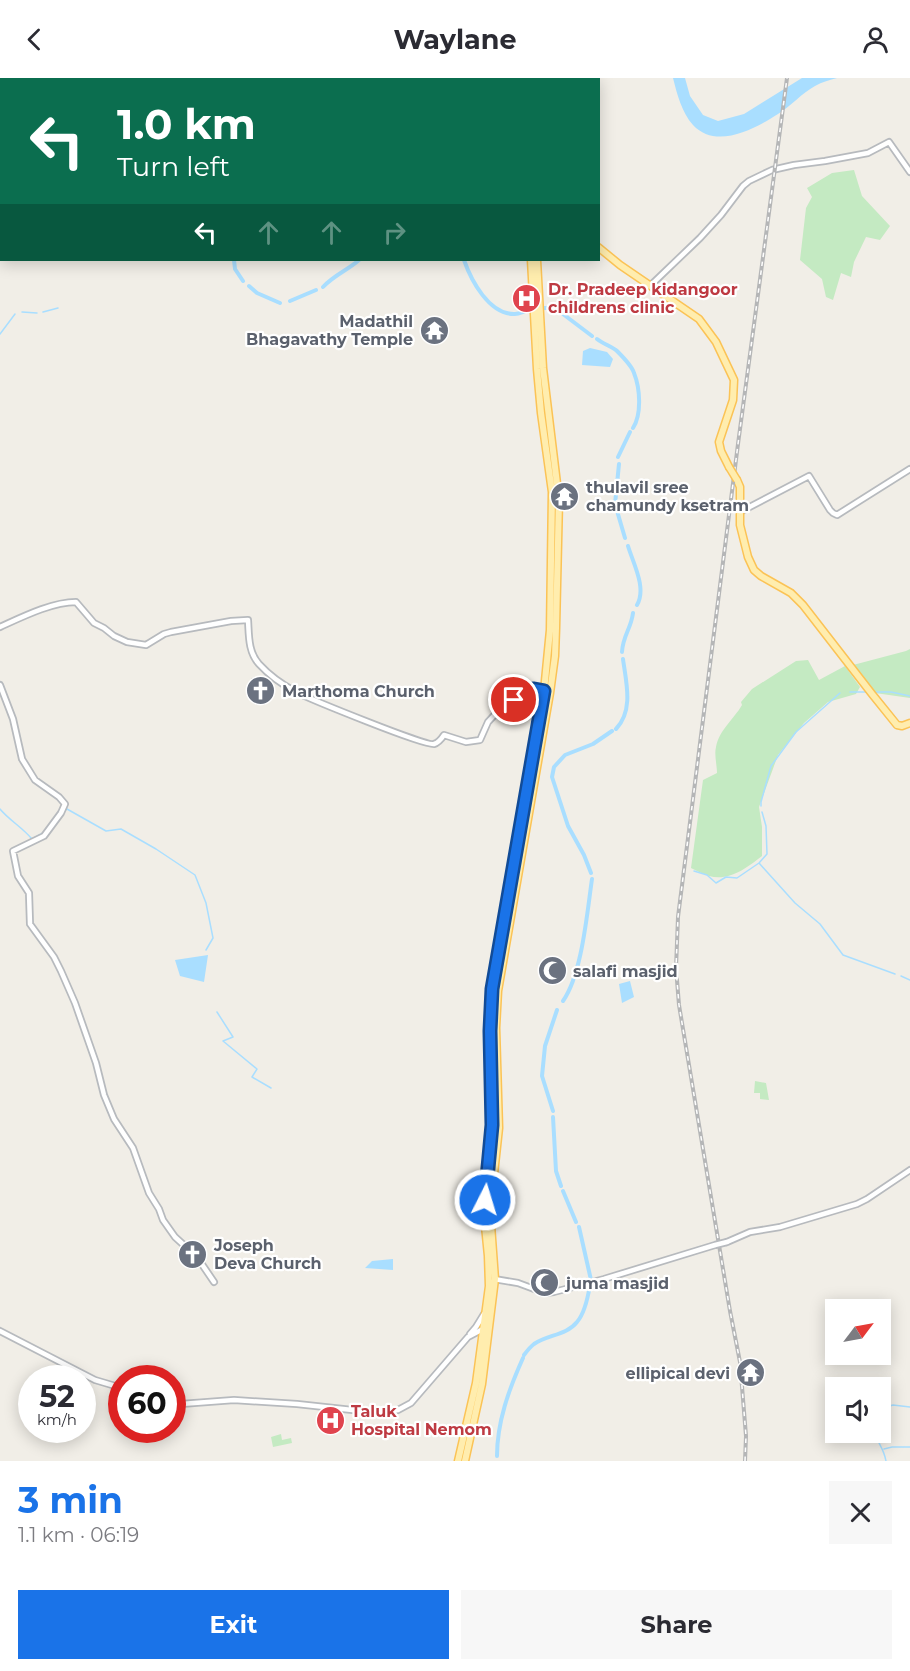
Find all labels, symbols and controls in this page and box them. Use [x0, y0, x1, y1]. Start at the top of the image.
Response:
icon: back [18, 23, 51, 56]
text: Waylane [393, 23, 517, 56]
icon: person [859, 23, 892, 56]
text: 1.0 km [117, 98, 256, 150]
icon: left [18, 102, 96, 180]
text: Turn left [117, 150, 230, 183]
icon: left [189, 216, 222, 249]
icon: ahead [252, 216, 285, 249]
icon: ahead [315, 216, 348, 249]
icon: right [378, 216, 411, 249]
place label: Dr. Pradeep kidangoor childrens clinic [548, 280, 738, 317]
hospital icon: Dr. Pradeep kidangoor childrens clinic [511, 282, 543, 314]
place label: Madathil Bhagavathy Temple [246, 312, 413, 349]
temple icon: Madathil Bhagavathy Temple [418, 314, 450, 346]
place label: thulavil sree chamundy ksetram [586, 478, 749, 515]
temple icon: thulavil sree chamundy ksetram [549, 480, 581, 512]
pin [488, 674, 539, 725]
church icon: Marthoma Church [245, 675, 277, 707]
place label: Marthoma Church [282, 682, 435, 701]
icon: arrive [497, 683, 530, 716]
mosque icon: salafi masjid [536, 955, 568, 987]
place label: salafi masjid [573, 962, 678, 981]
position arrow [453, 1168, 517, 1232]
place label: Joseph Deva Church [213, 1236, 322, 1273]
church icon: Joseph Deva Church [177, 1238, 209, 1270]
mosque icon: juma masjid [529, 1267, 561, 1299]
place label: juma masjid [564, 1274, 669, 1293]
north arrow [825, 1299, 891, 1365]
map controls [825, 1299, 891, 1443]
temple icon: ellipical devi [735, 1357, 767, 1389]
place label: ellipical devi [626, 1364, 730, 1383]
speed limit sign: 60 [108, 1365, 186, 1443]
button: sound [825, 1377, 891, 1443]
text: 52 [39, 1378, 75, 1415]
place label: Taluk Hospital Nemom [351, 1402, 492, 1439]
hospital icon: Taluk Hospital Nemom [314, 1404, 346, 1436]
text: km/h [37, 1410, 77, 1429]
text: 3 min [18, 1478, 123, 1522]
button: close [829, 1481, 892, 1544]
text: 1.1 km · 06:19 [18, 1523, 139, 1547]
button: Exit [18, 1590, 449, 1659]
button: Share [461, 1590, 892, 1659]

